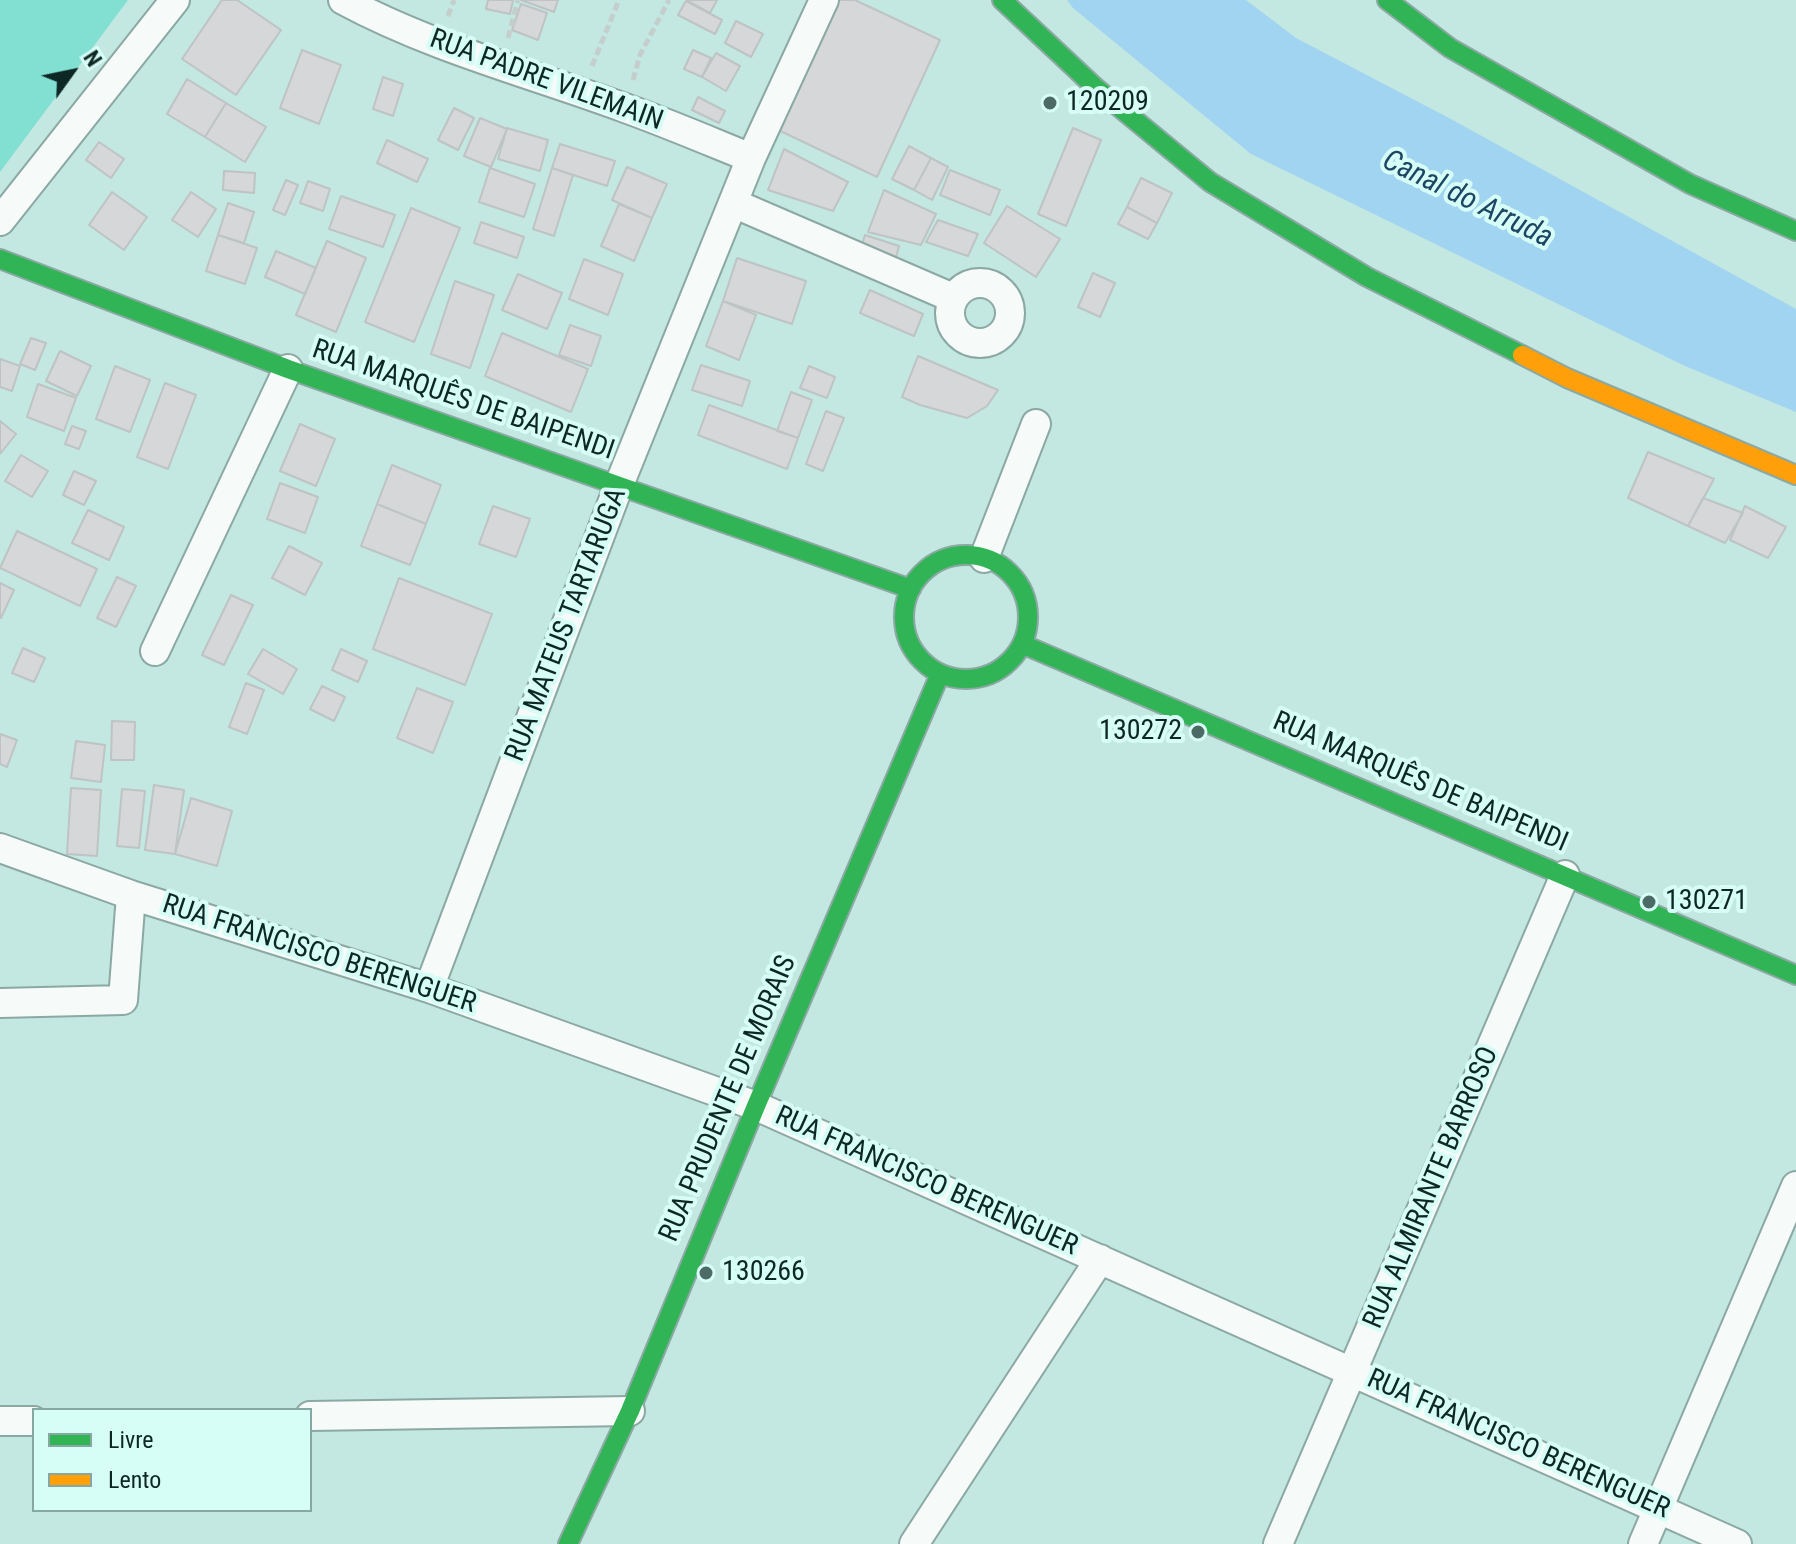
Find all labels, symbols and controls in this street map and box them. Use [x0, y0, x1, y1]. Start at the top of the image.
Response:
street label: RUA PADRE VILEMAIN [425, 23, 667, 139]
north arrow [32, 32, 112, 112]
text: N [78, 46, 107, 71]
place label: 120209 [1066, 86, 1149, 120]
marker: 120209 [1041, 94, 1059, 112]
water label: Canal do Arruda [1376, 143, 1558, 257]
street label: RUA MARQUÊS DE BAIPENDI [308, 333, 618, 469]
street label: RUA MATEUS TARTARUGA [499, 484, 635, 766]
street label: RUA MARQUÊS DE BAIPENDI [1267, 706, 1573, 860]
place label: 130272 [1099, 715, 1182, 749]
marker: 130272 [1189, 723, 1207, 741]
place label: 130271 [1665, 885, 1748, 919]
street label: RUA FRANCISCO BERENGUER [158, 888, 480, 1022]
marker: 130271 [1640, 893, 1658, 911]
street label: RUA PRUDENTE DE MORAIS [653, 951, 805, 1247]
street label: RUA ALMIRANTE BARROSO [1357, 1042, 1507, 1334]
street label: RUA FRANCISCO BERENGUER [770, 1100, 1082, 1264]
place label: 130266 [722, 1256, 805, 1290]
marker: 130266 [697, 1264, 715, 1282]
street label: RUA FRANCISCO BERENGUER [1362, 1363, 1674, 1527]
legend [32, 1408, 312, 1512]
text: Livre [108, 1426, 154, 1454]
text: Lento [108, 1466, 161, 1494]

